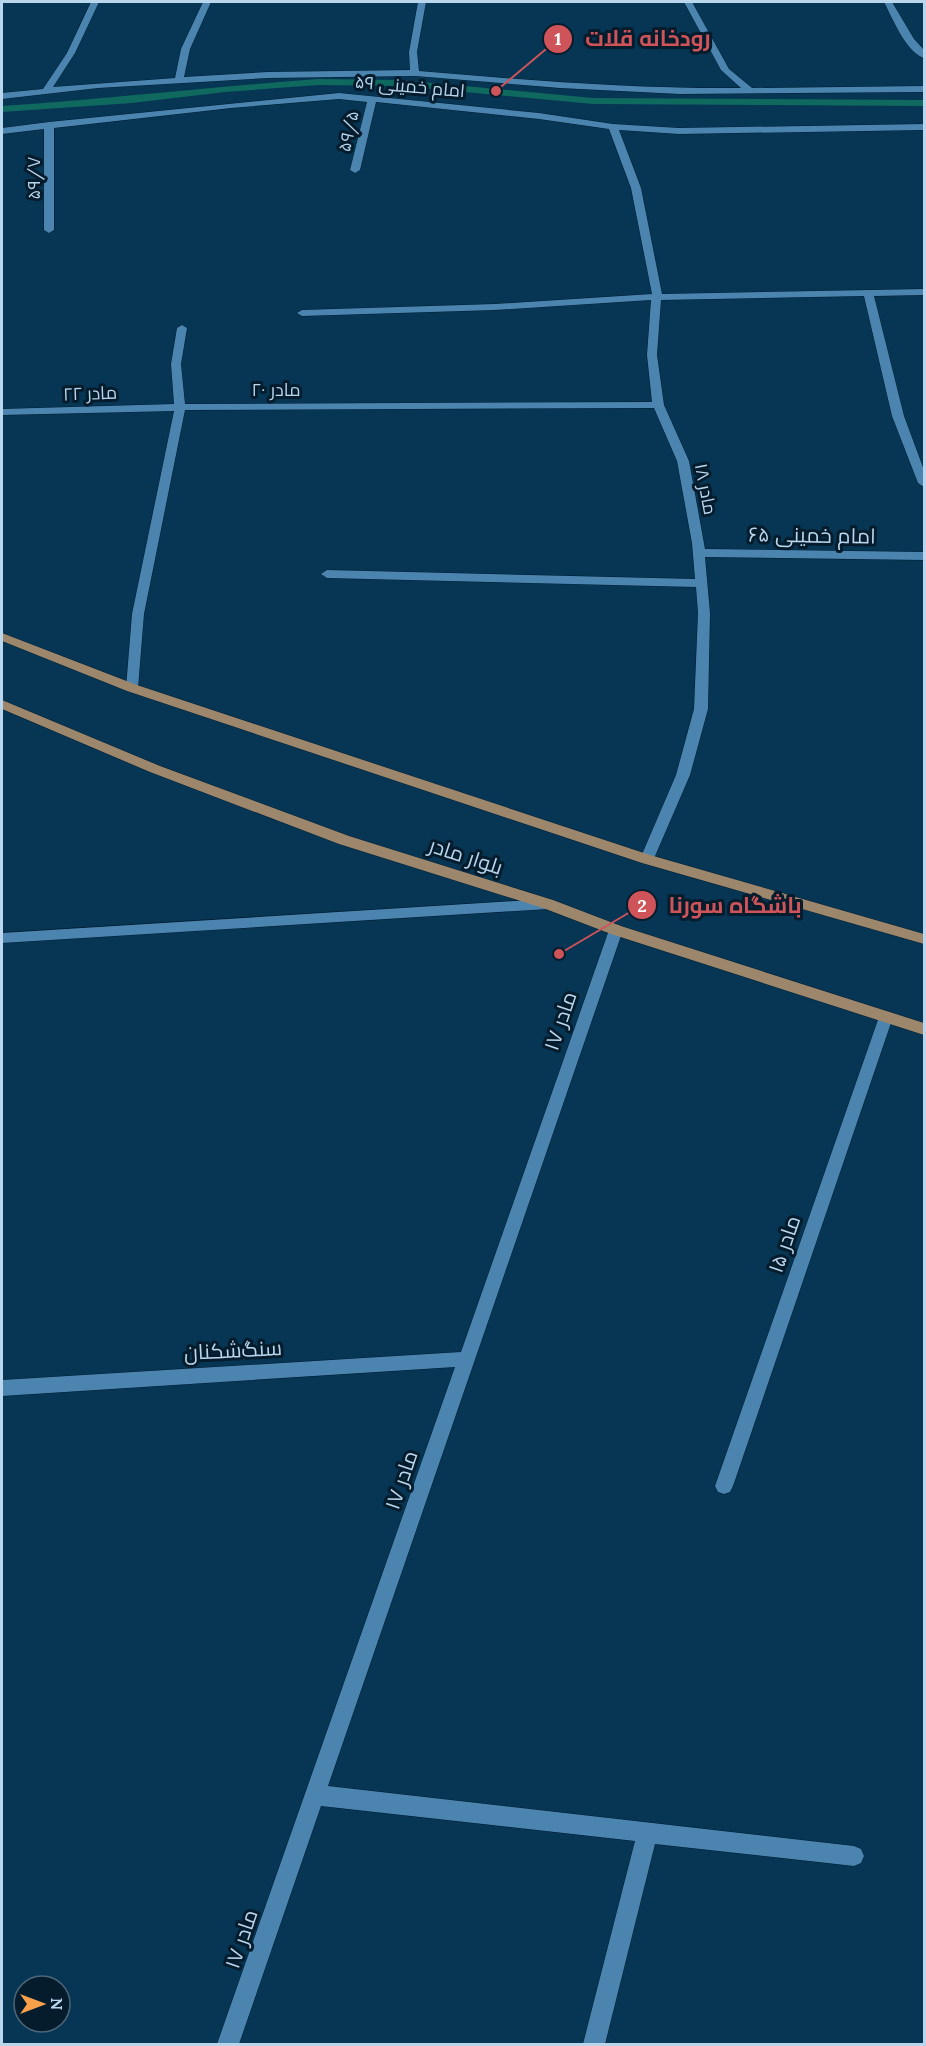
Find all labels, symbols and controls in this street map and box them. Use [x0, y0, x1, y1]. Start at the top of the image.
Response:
callout: رودخانه قلات [543, 19, 723, 59]
text: رودخانه قلات [585, 24, 711, 52]
text: 1 [554, 27, 562, 50]
street label: امام خمینی ۵۹ [354, 70, 466, 103]
street label: ۵۹/۵ [332, 108, 364, 154]
street label: ۵۹/۷ [22, 157, 45, 199]
street label: مادر ۲۰ [251, 378, 301, 401]
street label: مادر ۲۲ [63, 381, 117, 405]
street label: مادر ۱۸ [690, 461, 722, 517]
street label: امام خمینی ۶۵ [748, 520, 876, 551]
street label: بلوار مادر [425, 831, 506, 881]
callout: باشگاه سورنا [627, 885, 814, 925]
text: باشگاه سورنا [668, 891, 802, 919]
text: 2 [637, 894, 647, 917]
street label: مادر ۱۷ [537, 988, 583, 1054]
street label: مادر ۱۵ [762, 1212, 806, 1276]
street label: سنگ‌شکنان [183, 1334, 283, 1366]
street label: مادر ۱۷ [378, 1447, 424, 1513]
street label: مادر ۱۷ [218, 1906, 264, 1972]
north arrow [12, 1974, 72, 2034]
text: N [47, 1998, 67, 2010]

